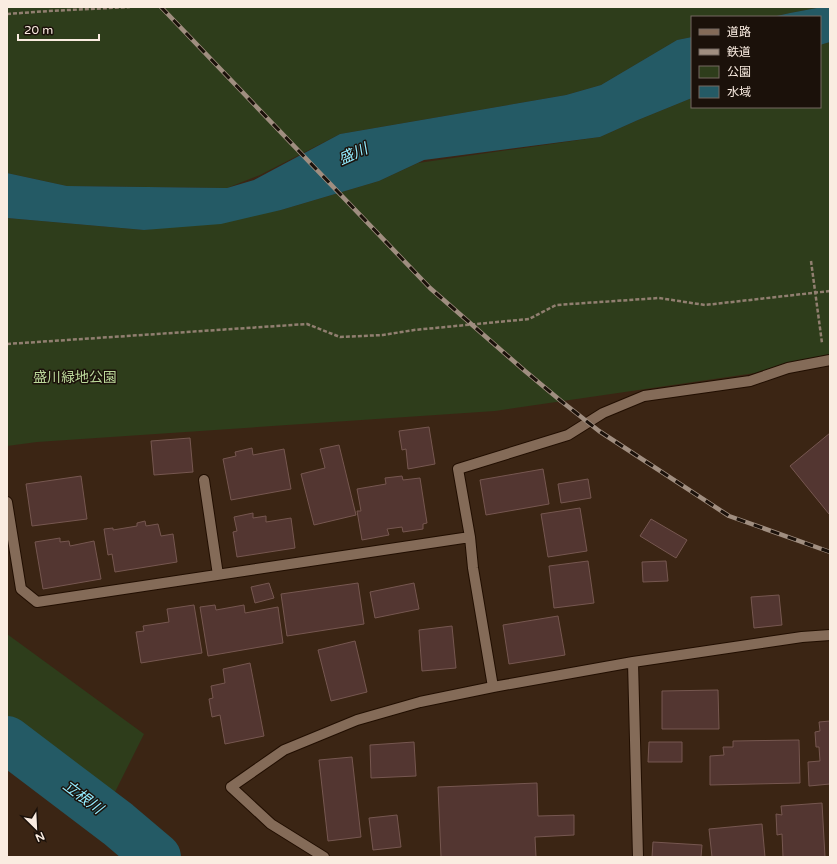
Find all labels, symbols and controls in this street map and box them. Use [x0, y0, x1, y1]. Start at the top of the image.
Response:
scale bar [18, 16, 99, 42]
legend [691, 16, 821, 108]
text: 20 m [24, 23, 53, 37]
text: 道路 [727, 25, 751, 39]
text: 鉄道 [727, 45, 751, 59]
text: 公園 [727, 65, 751, 79]
text: 水域 [727, 85, 751, 99]
water label: 盛川 [336, 139, 372, 168]
park label: 盛川緑地公園 [33, 369, 117, 386]
water label: 立根川 [60, 776, 108, 819]
north arrow [16, 808, 56, 848]
text: N [33, 829, 47, 844]

